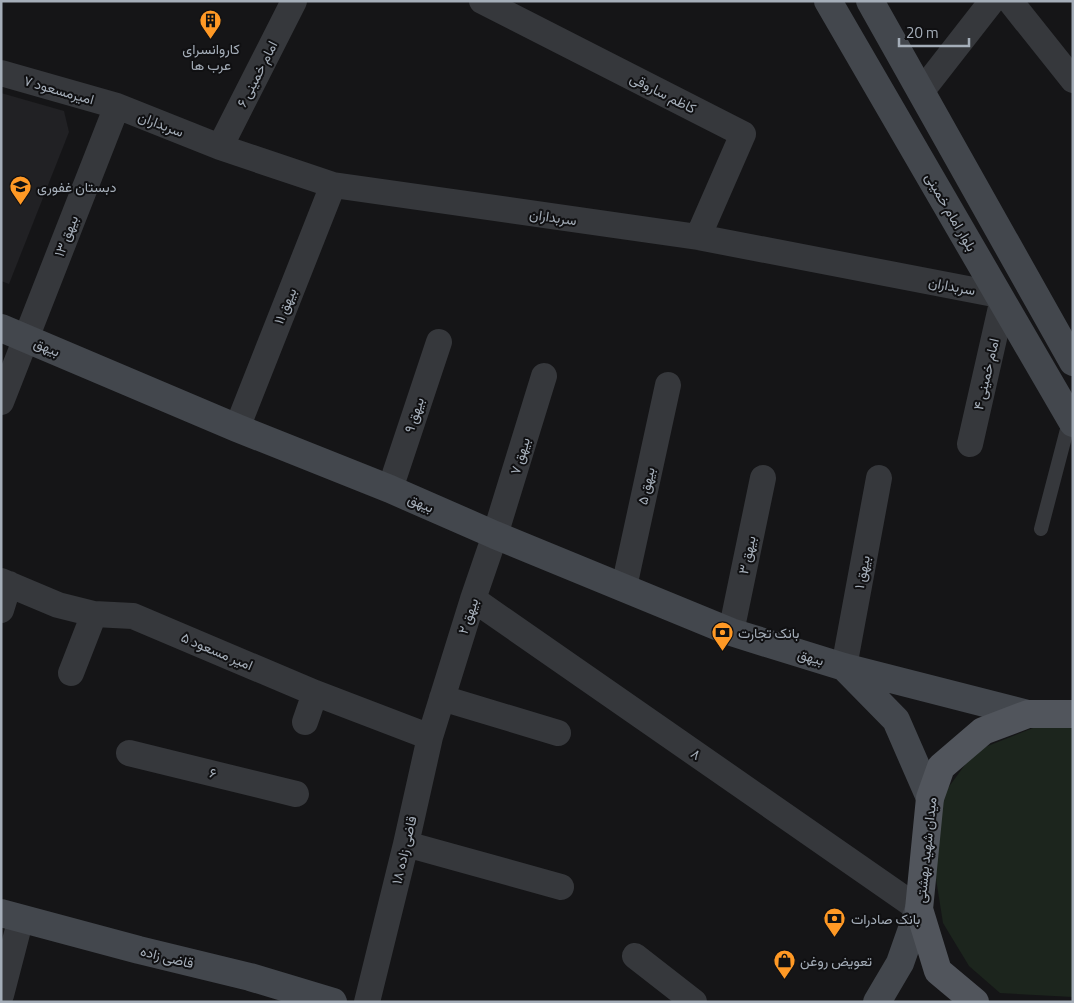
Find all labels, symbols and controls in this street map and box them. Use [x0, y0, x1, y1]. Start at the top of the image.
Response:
building icon: کاروانسرای عرب ها [199, 9, 223, 40]
scale bar [899, 15, 969, 47]
text: 20 m [906, 21, 939, 44]
street label: امام خمینی ۶ [231, 37, 282, 111]
place label: کاروانسرای عرب ها [182, 38, 240, 75]
street label: کاظم ساروقی [626, 67, 700, 118]
street label: امیرمسعود ۷ [22, 69, 97, 110]
street label: سربداران [135, 105, 187, 142]
street label: بلوار امام خمینی [920, 168, 983, 255]
school or university icon: دبستان غفوری [9, 175, 33, 206]
place label: دبستان غفوری [37, 176, 117, 197]
street label: سربداران [528, 203, 578, 230]
street label: بیهق ۱۳ [48, 212, 83, 260]
street label: سربداران [927, 271, 977, 300]
street label: بیهق ۱۱ [268, 284, 301, 327]
street label: بیهق [31, 332, 64, 361]
street label: امام خمینی ۴ [967, 336, 1004, 412]
street label: بیهق ۹ [398, 394, 429, 435]
street label: بیهق ۷ [504, 435, 535, 477]
street label: بیهق ۵ [631, 465, 660, 507]
street label: بیهق [405, 488, 438, 518]
street label: بیهق ۳ [732, 534, 761, 576]
street label: بیهق ۱ [848, 553, 875, 590]
street label: بیهق ۲ [452, 595, 483, 637]
bank icon: بانک تجارت [710, 621, 734, 652]
place label: بانک تجارت [738, 622, 800, 643]
street label: امیر مسعود ۵ [178, 626, 256, 675]
street label: بیهق [795, 643, 827, 670]
street label: ۸ [687, 743, 706, 765]
street label: ۶ [207, 762, 219, 784]
street label: میدان شهید بهشتی [909, 796, 942, 904]
street label: قاضی زاده ۱۸ [385, 814, 422, 886]
bank icon: بانک صادرات [823, 907, 847, 938]
place label: بانک صادرات [851, 908, 920, 929]
street label: قاضی زاده [138, 940, 196, 973]
shop icon: تعویض روغن [772, 949, 796, 980]
place label: تعویض روغن [800, 950, 872, 971]

